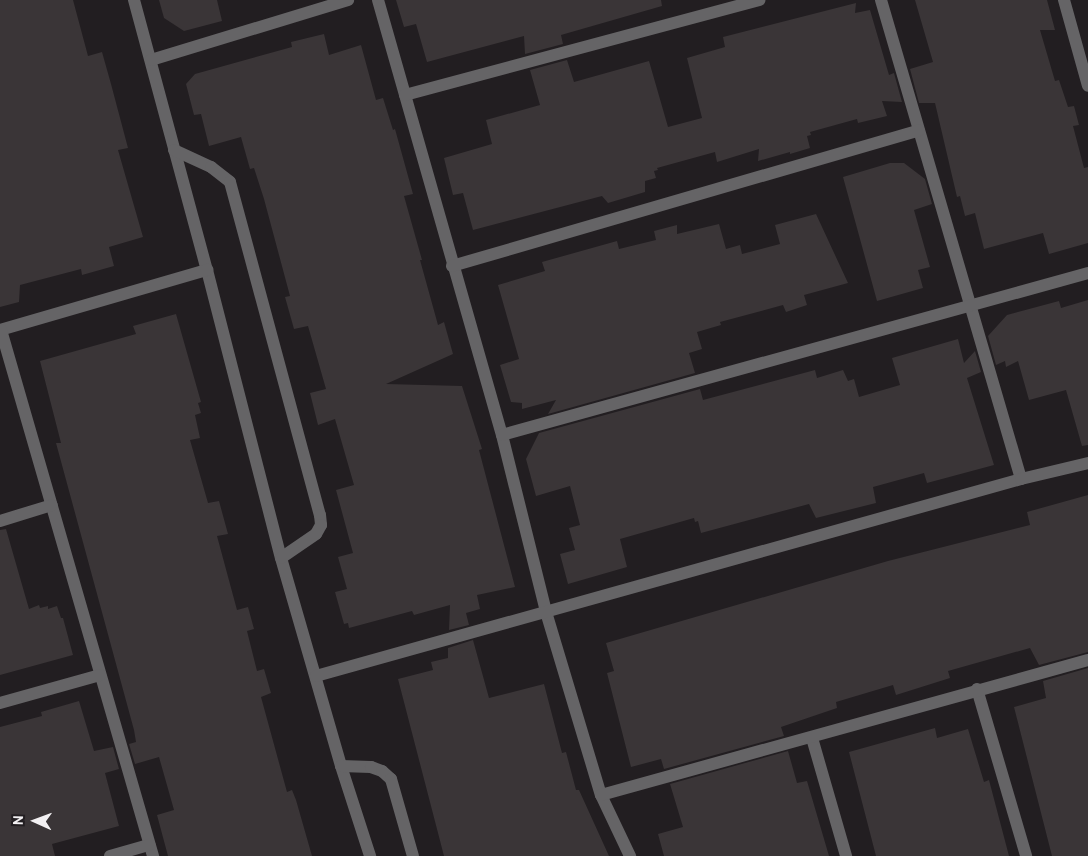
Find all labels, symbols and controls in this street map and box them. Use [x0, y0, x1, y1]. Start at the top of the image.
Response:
north arrow [10, 796, 60, 846]
text: N [11, 815, 28, 826]

